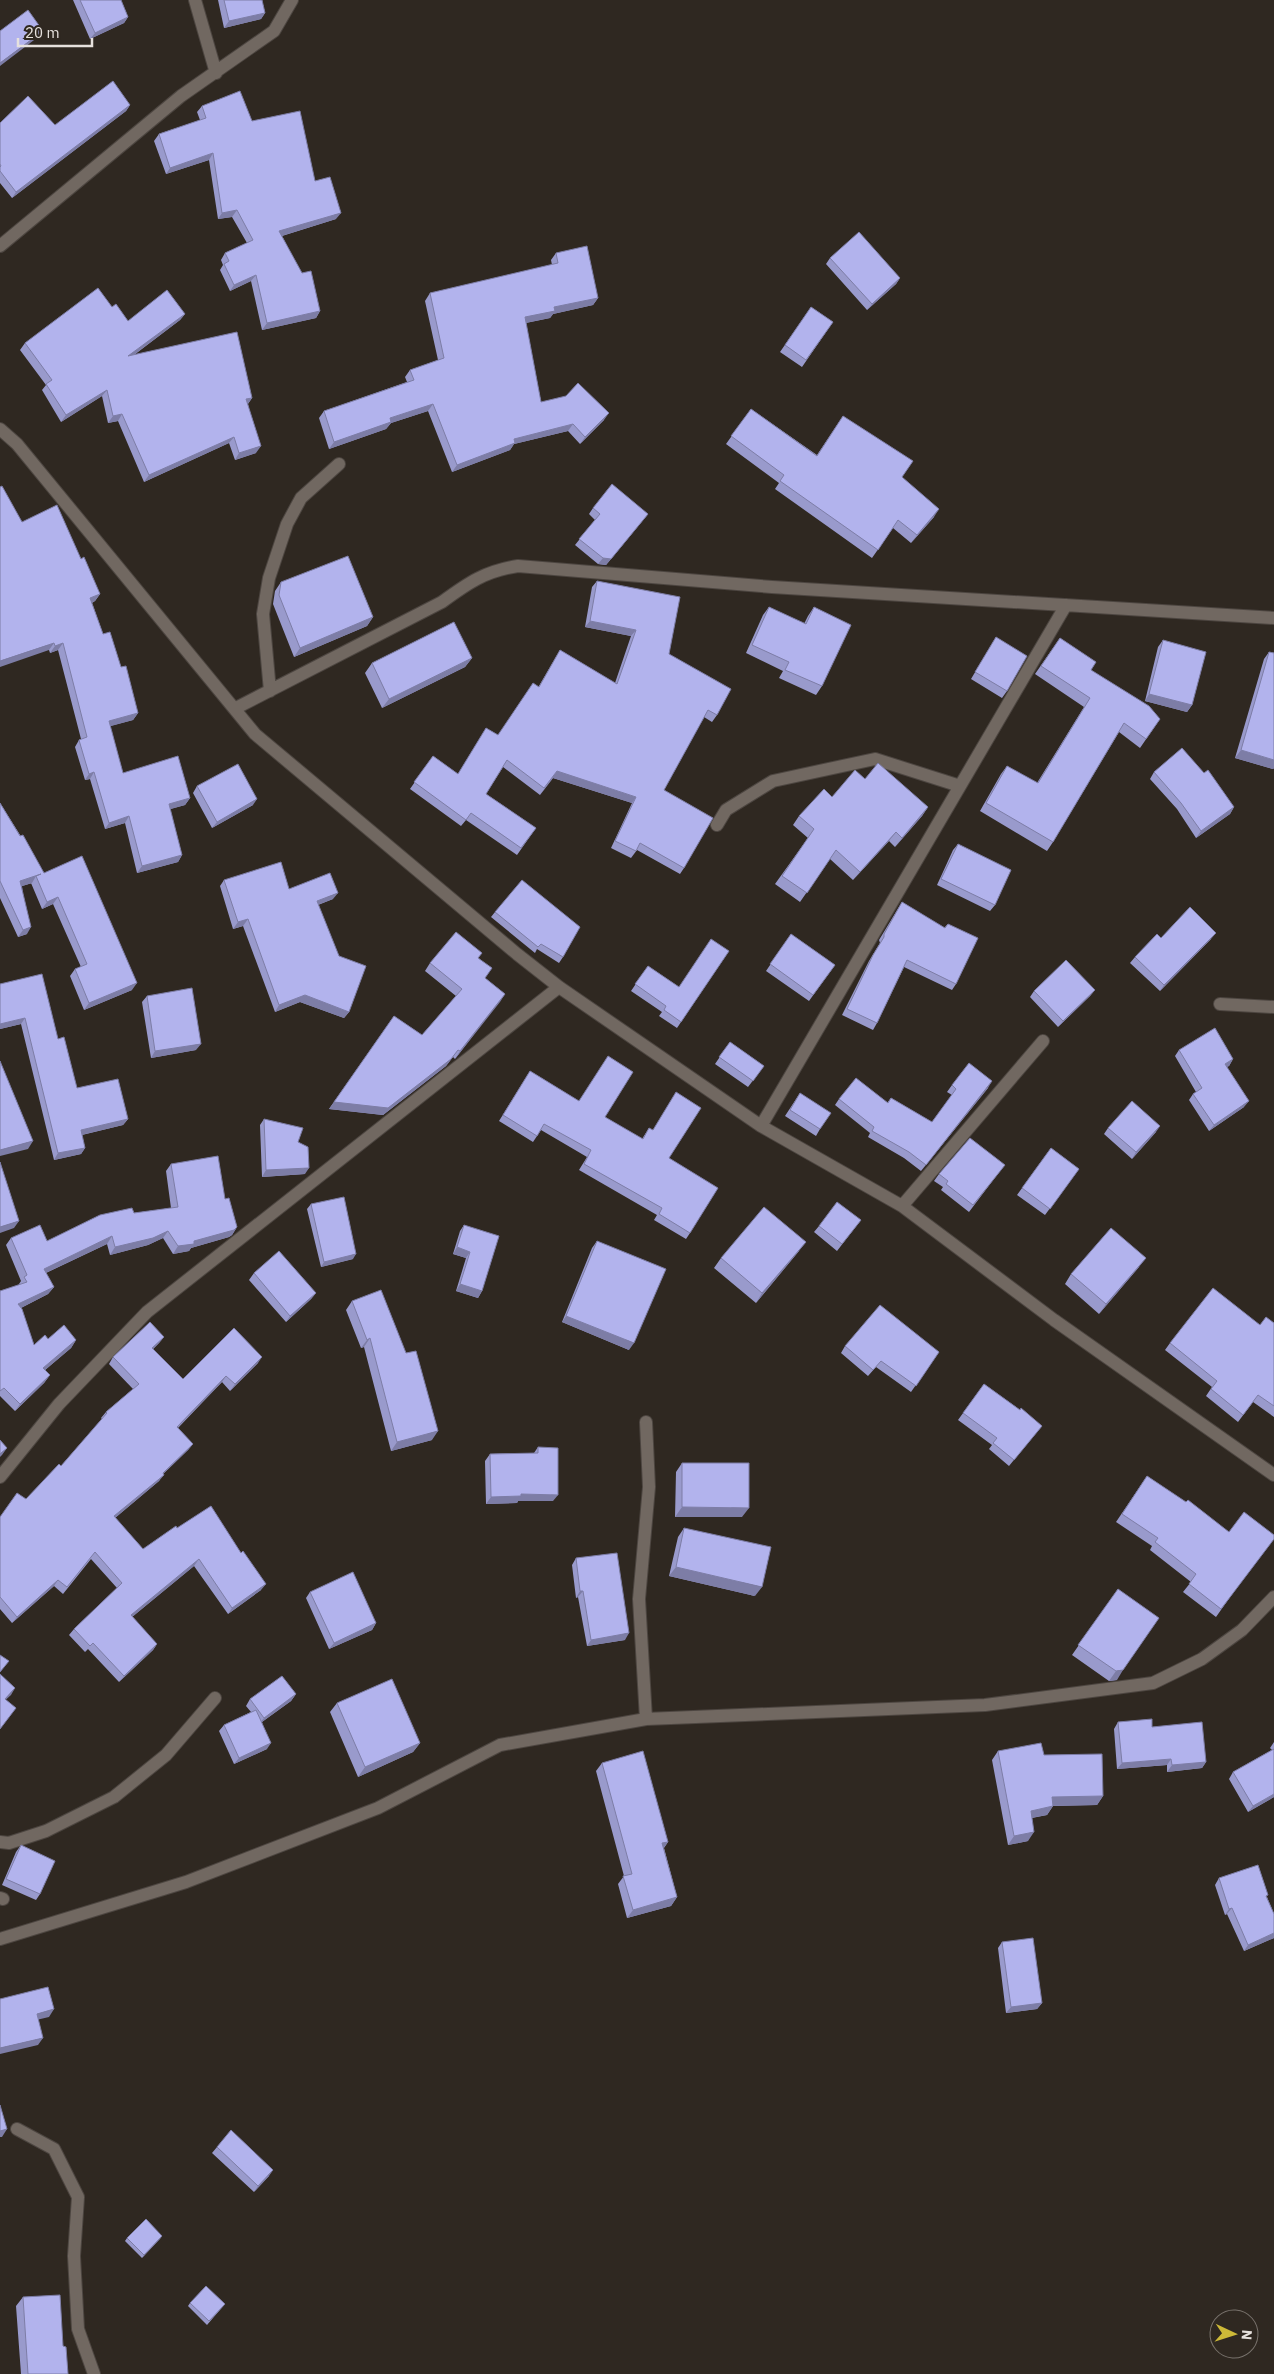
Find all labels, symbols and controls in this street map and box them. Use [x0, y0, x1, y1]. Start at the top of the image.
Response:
scale bar [18, 15, 91, 47]
text: 20 m [25, 23, 60, 42]
north arrow [1209, 2309, 1259, 2359]
text: N [1238, 2329, 1256, 2341]

